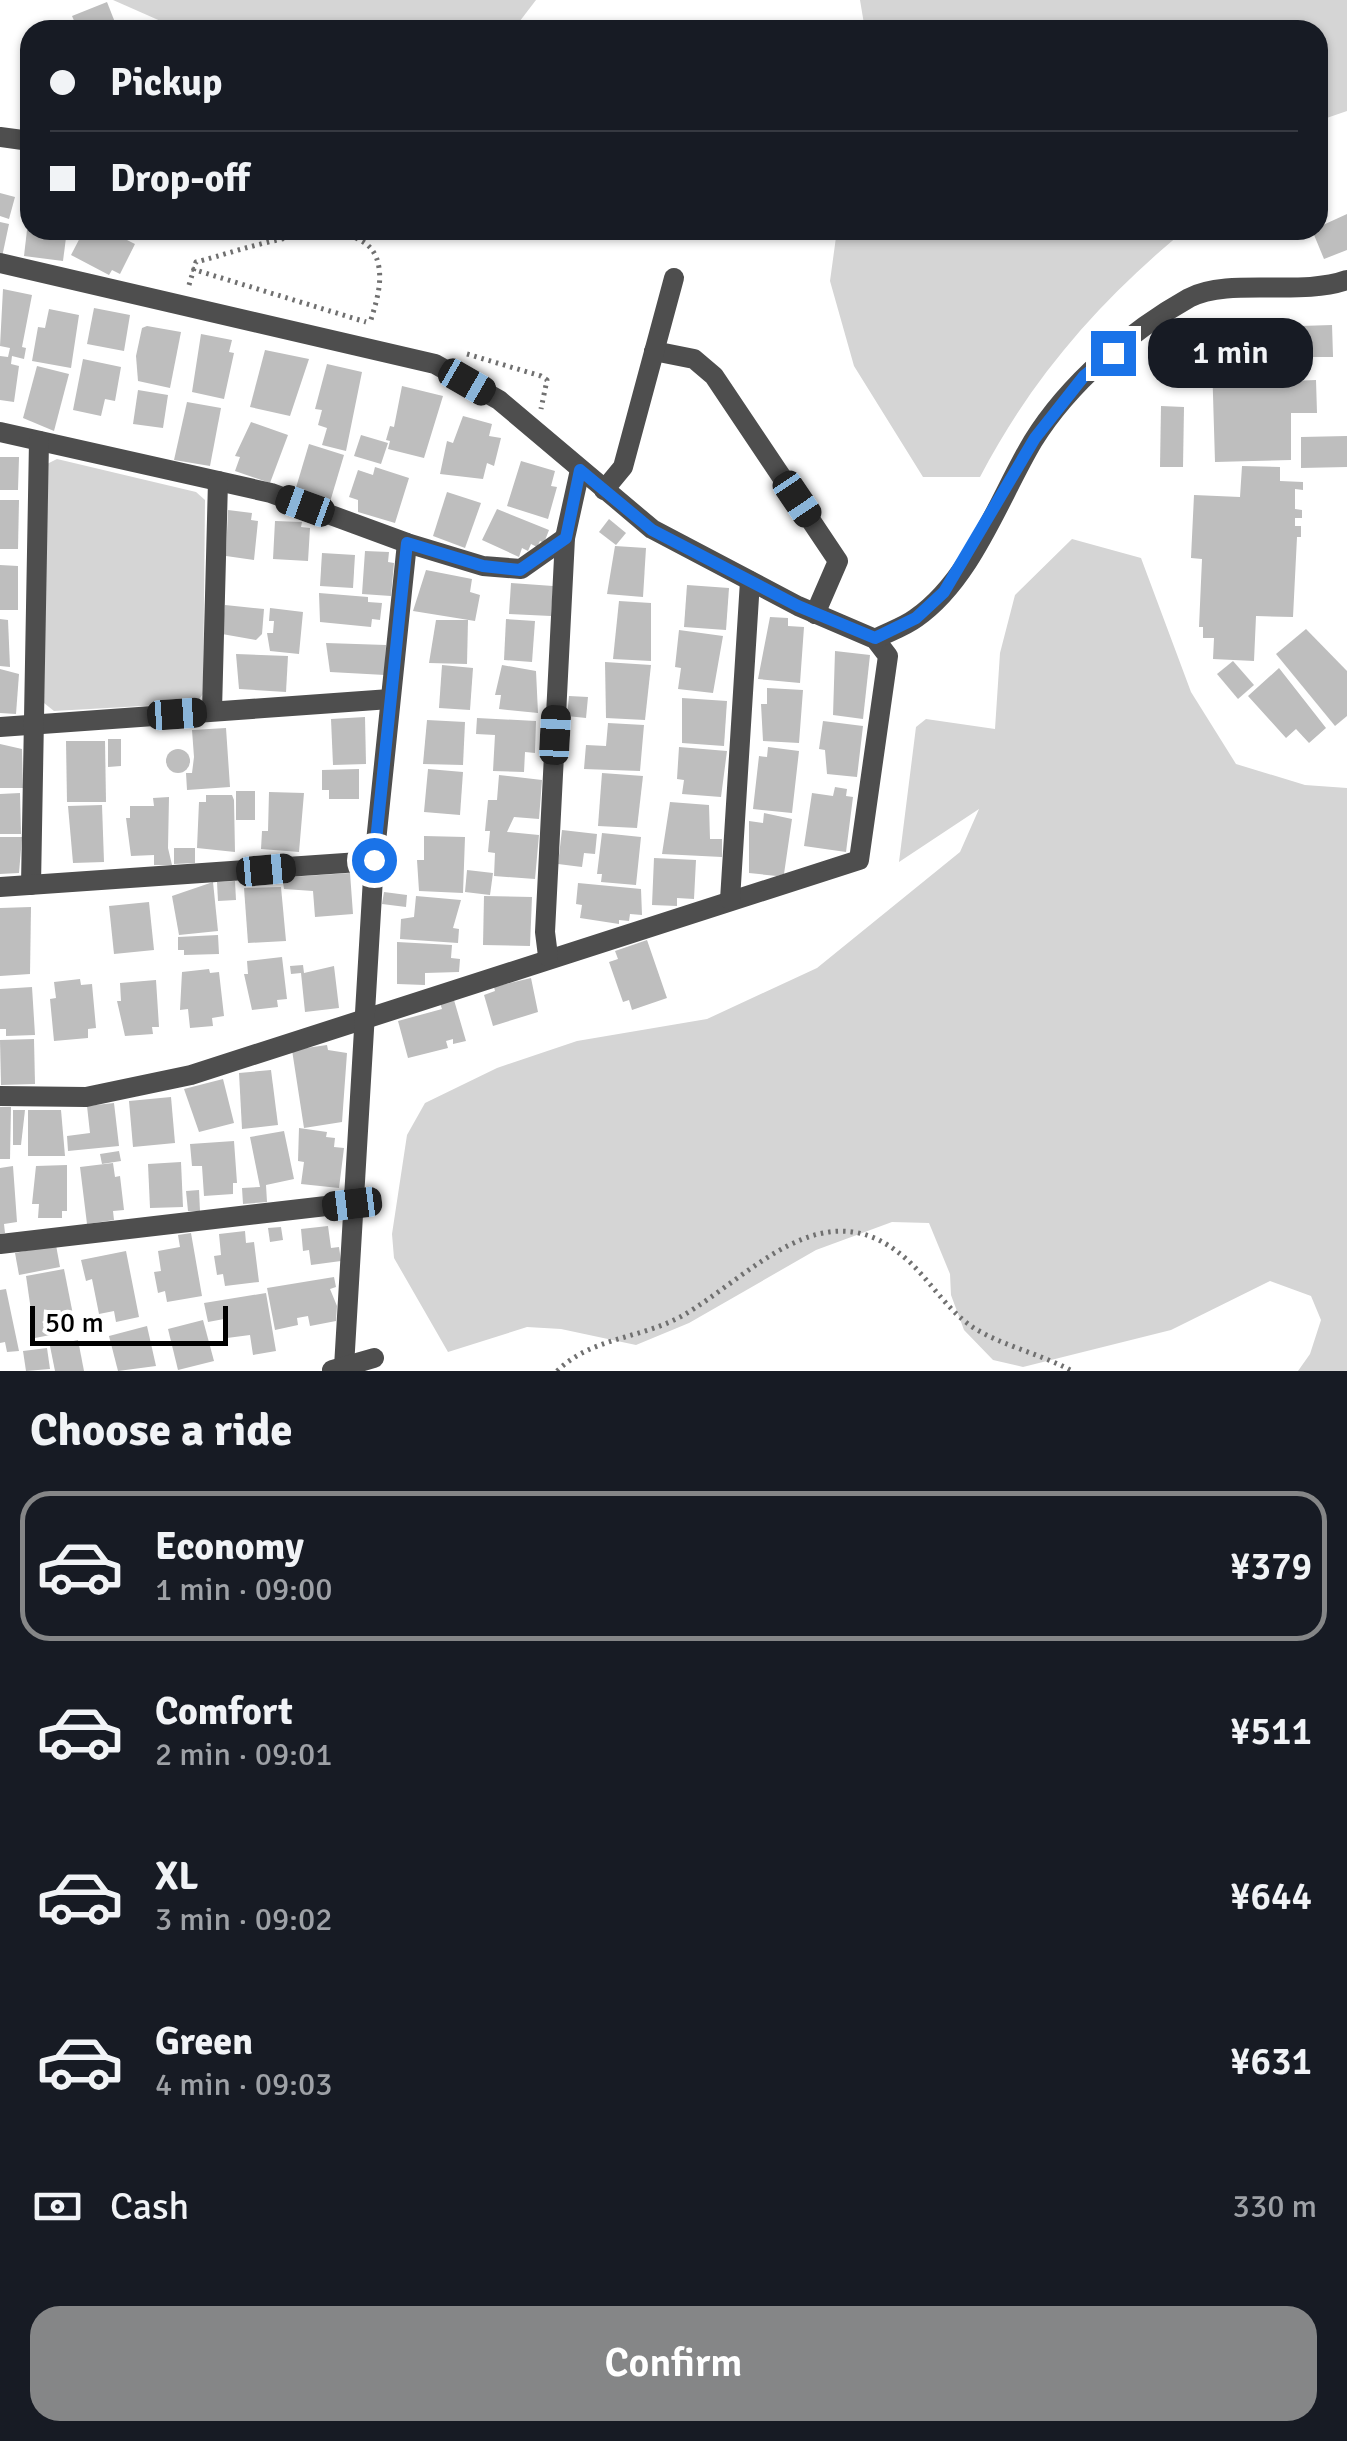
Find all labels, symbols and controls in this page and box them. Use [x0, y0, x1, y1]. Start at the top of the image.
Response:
text: Pickup [110, 59, 222, 106]
text: Drop-off [110, 155, 250, 202]
callout: 1 min [1148, 318, 1313, 388]
route end [1091, 331, 1136, 376]
text: 1 min [1192, 333, 1269, 372]
car [434, 354, 500, 410]
car [768, 466, 826, 532]
car [272, 482, 338, 530]
car [146, 697, 208, 731]
car [538, 704, 572, 766]
route start [352, 838, 397, 883]
car [235, 852, 297, 888]
car [320, 1185, 384, 1223]
scale bar [30, 1301, 228, 1346]
text: 50 m [45, 1306, 104, 1340]
text: Choose a ride [30, 1403, 293, 1458]
icon: car [35, 1521, 125, 1611]
text: Economy [155, 1523, 304, 1570]
text: ¥379 [1230, 1543, 1312, 1590]
text: 1 min · 09:00 [155, 1570, 333, 1609]
icon: car [35, 1686, 125, 1776]
text: Comfort [155, 1688, 293, 1735]
text: ¥511 [1230, 1708, 1312, 1755]
text: 2 min · 09:01 [155, 1735, 333, 1774]
icon: car [35, 1851, 125, 1941]
text: XL [155, 1853, 198, 1900]
text: ¥644 [1230, 1873, 1312, 1920]
text: 3 min · 09:02 [155, 1900, 333, 1939]
icon: car [35, 2016, 125, 2106]
text: Green [155, 2018, 253, 2065]
text: ¥631 [1230, 2038, 1312, 2085]
text: 4 min · 09:03 [155, 2065, 333, 2104]
icon: cash [30, 2179, 85, 2234]
text: Cash [110, 2183, 189, 2230]
text: 330 m [1233, 2187, 1317, 2226]
button: Confirm [30, 2306, 1317, 2421]

